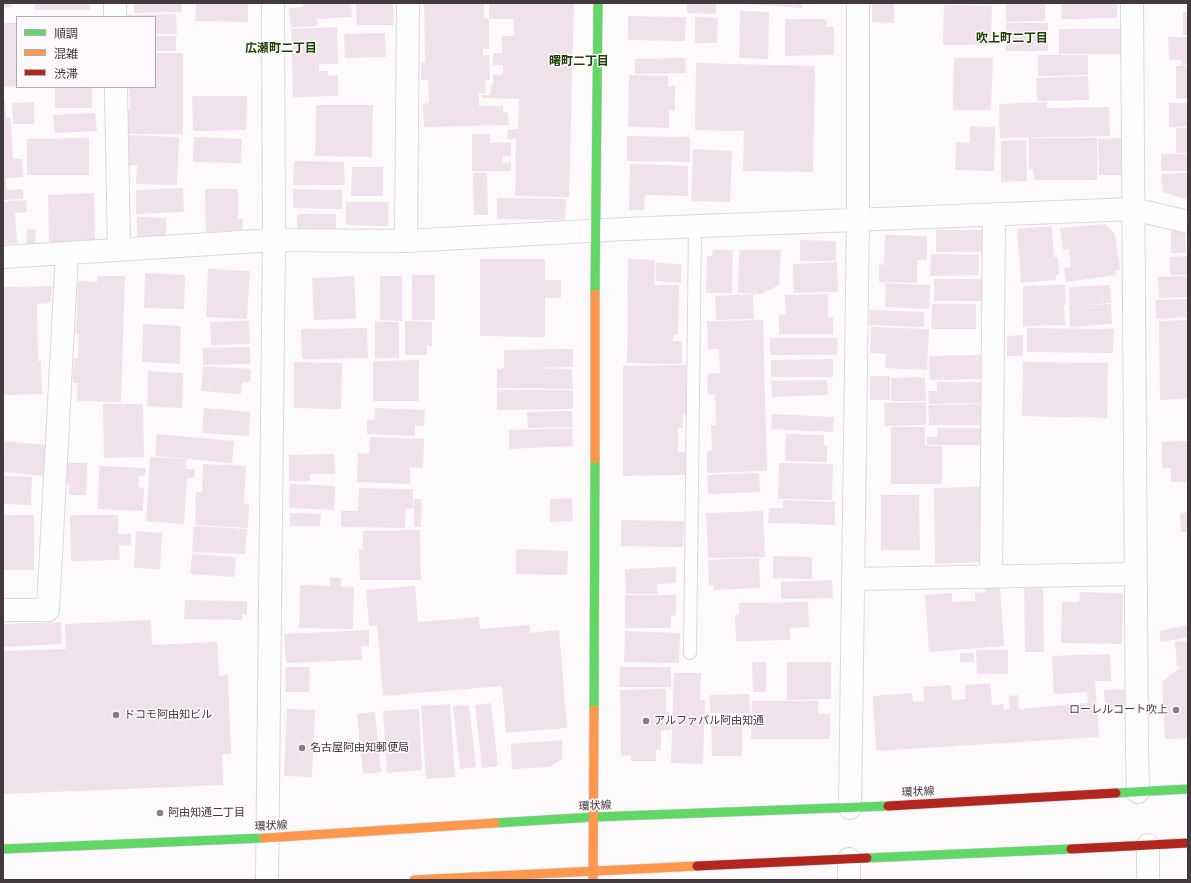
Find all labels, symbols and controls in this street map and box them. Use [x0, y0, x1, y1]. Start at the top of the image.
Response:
legend [16, 16, 156, 88]
text: 順調 [54, 26, 78, 41]
district label: 吹上町二丁目 [976, 31, 1048, 45]
district label: 広瀬町二丁目 [245, 41, 317, 55]
text: 混雑 [54, 46, 78, 61]
district label: 曙町二丁目 [549, 54, 609, 68]
text: 渋滞 [54, 66, 78, 81]
place label: ローレルコート吹上 [1069, 703, 1168, 717]
marker: ローレルコート吹上 [1171, 705, 1181, 715]
place label: ドコモ阿由知ビル [124, 708, 212, 722]
marker: ドコモ阿由知ビル [111, 710, 121, 720]
place label: アルファパル阿由知通 [654, 714, 764, 728]
marker: アルファパル阿由知通 [641, 716, 651, 726]
place label: 名古屋阿由知郵便局 [310, 741, 409, 755]
marker: 名古屋阿由知郵便局 [297, 743, 307, 753]
street label: 環状線 [901, 785, 935, 799]
street label: 環状線 [578, 799, 612, 813]
place label: 阿由知通二丁目 [168, 806, 245, 820]
marker: 阿由知通二丁目 [155, 808, 165, 818]
street label: 環状線 [254, 819, 288, 833]

